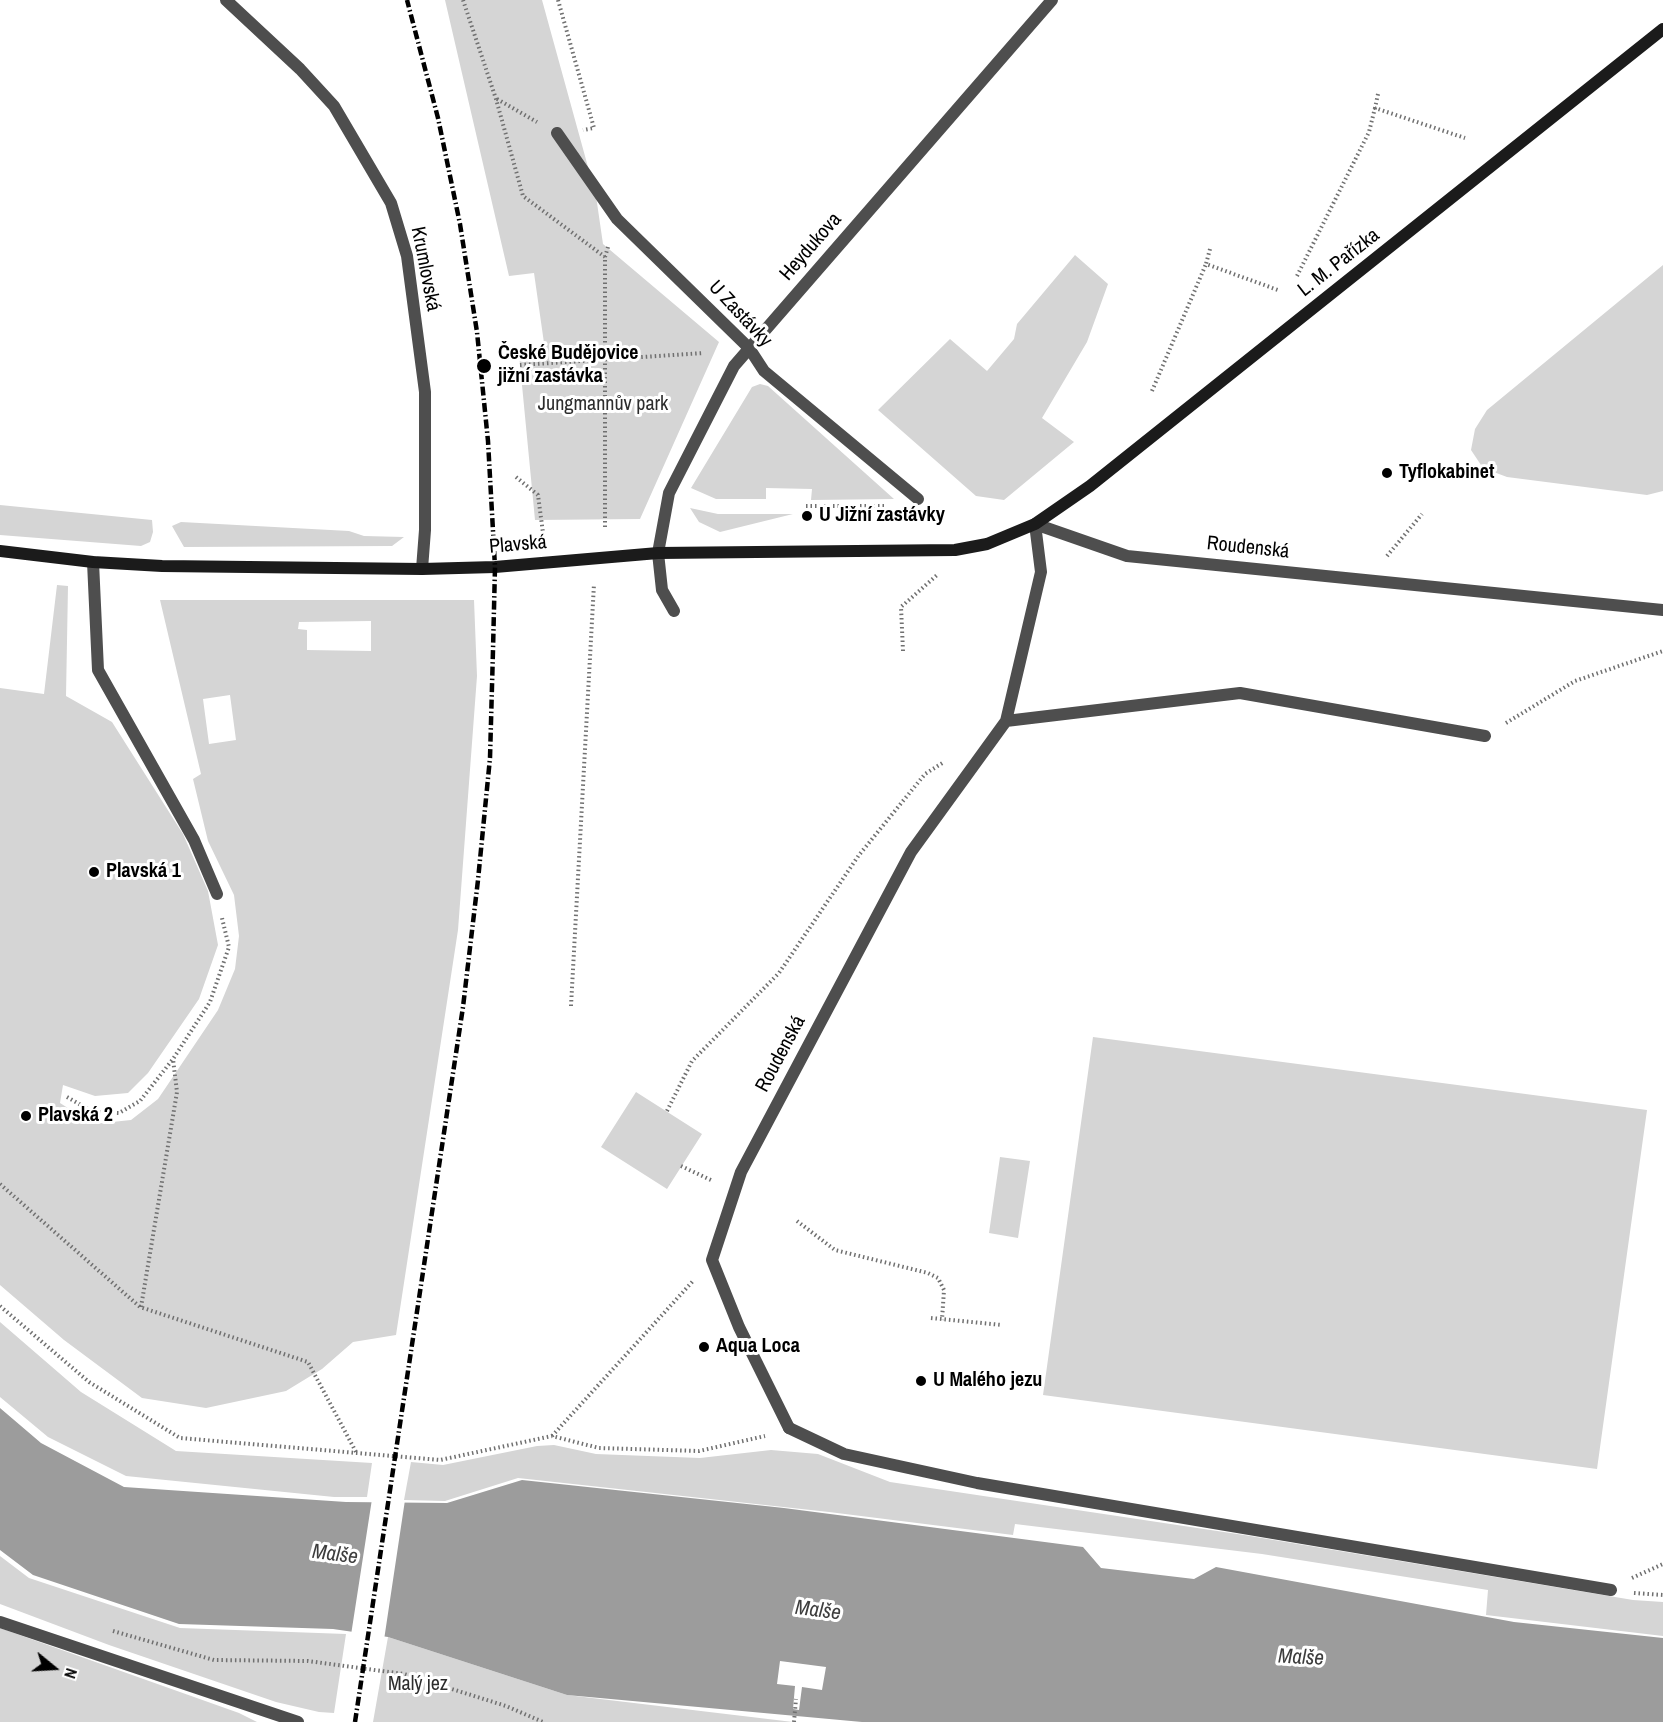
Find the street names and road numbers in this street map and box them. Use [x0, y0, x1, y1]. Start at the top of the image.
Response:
street label: Heydukova [775, 208, 847, 286]
street label: L. M. Pařízka [1294, 224, 1384, 302]
street label: Krumlovská [405, 225, 445, 313]
street label: U Zastávky [703, 276, 777, 352]
street label: Plavská [488, 531, 548, 559]
street label: Roudenská [1205, 532, 1291, 564]
street label: Roudenská [751, 1012, 811, 1096]

